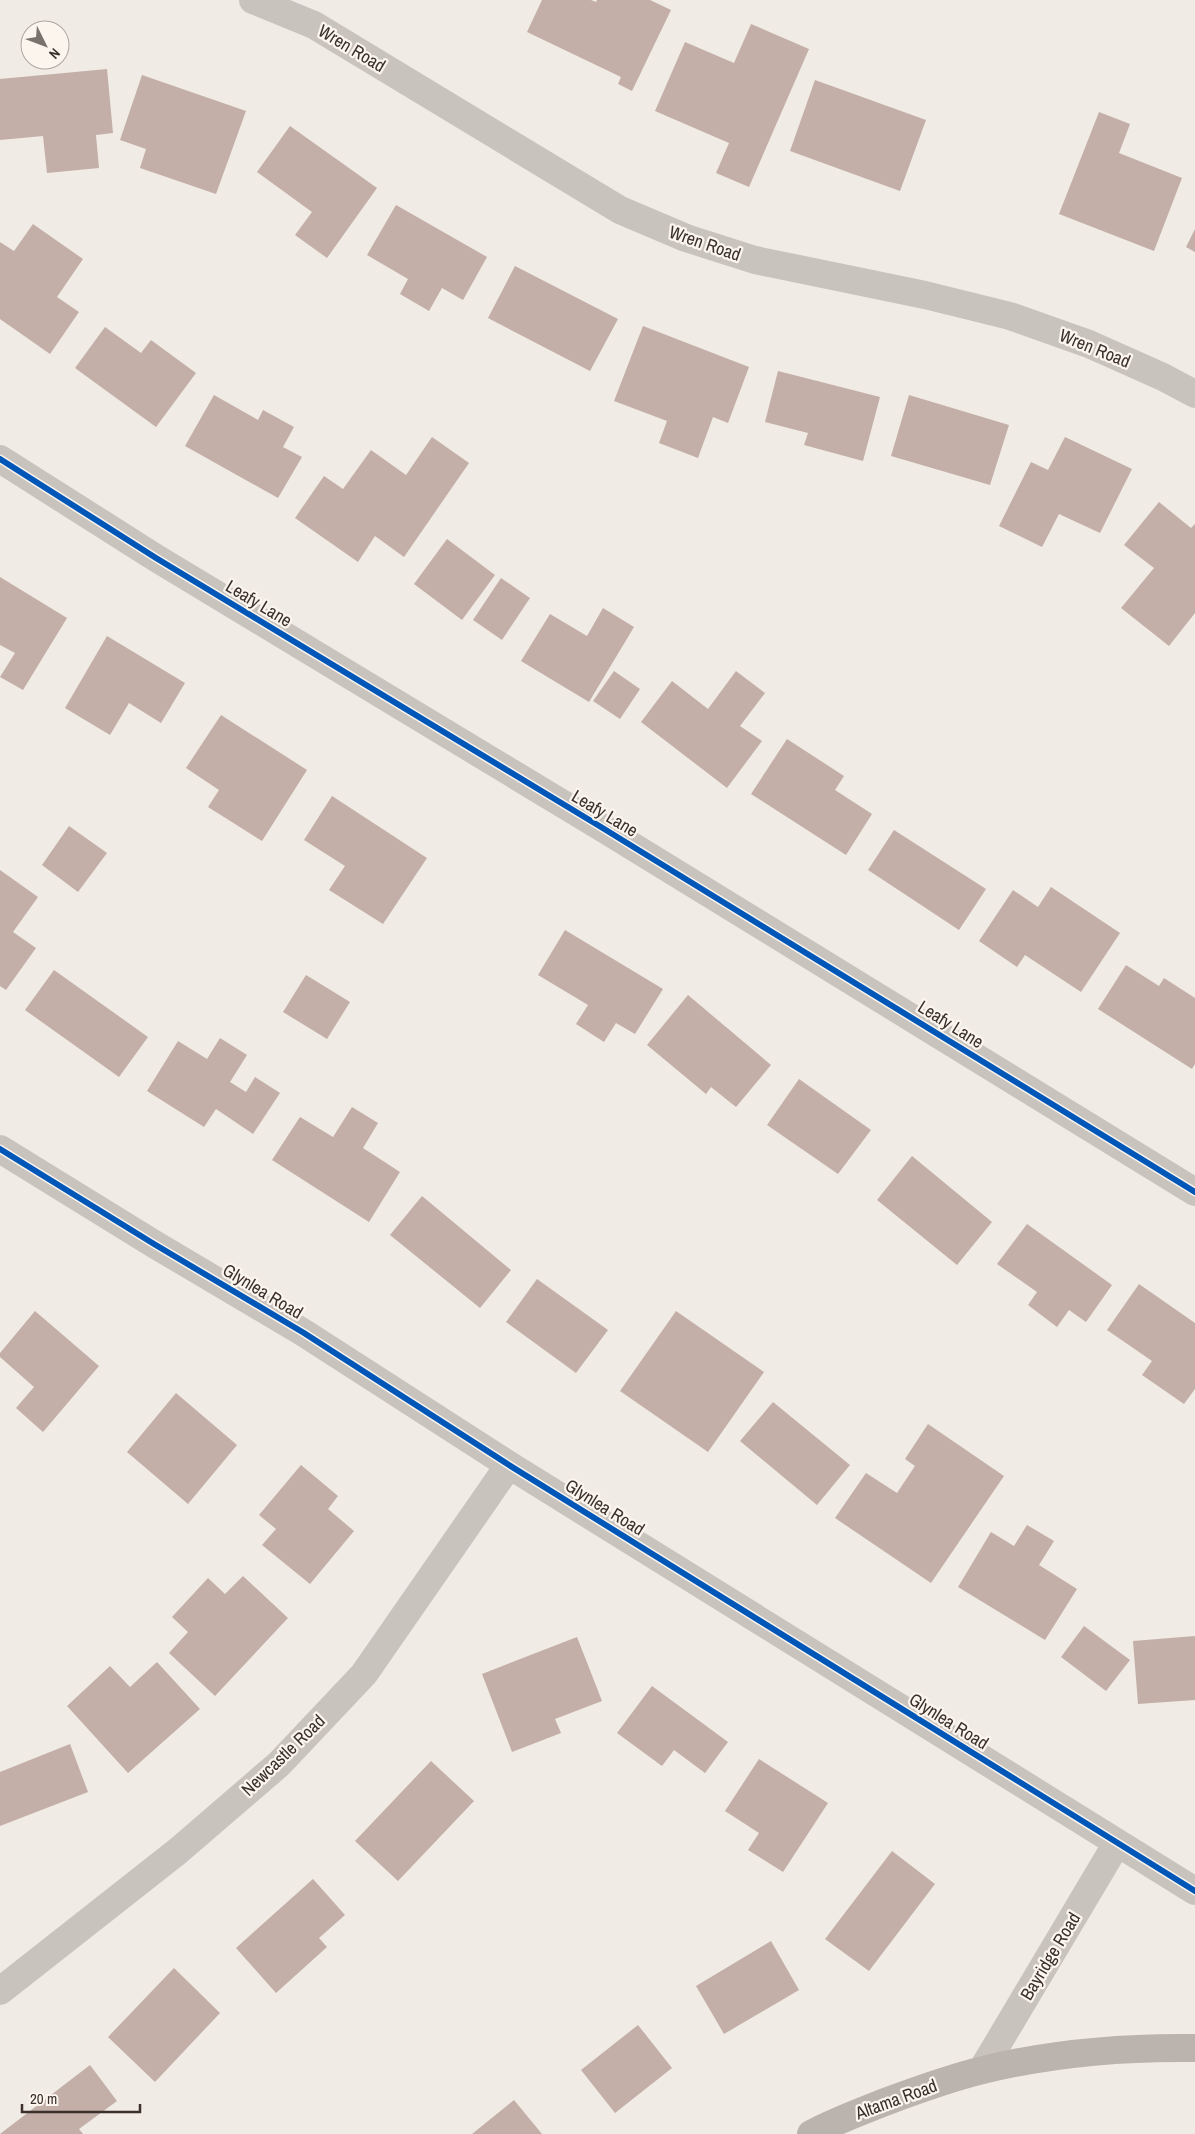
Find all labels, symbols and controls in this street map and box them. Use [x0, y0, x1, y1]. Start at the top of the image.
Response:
street label: Wren Road [314, 18, 390, 78]
north arrow [20, 20, 70, 70]
text: N [45, 45, 64, 63]
street label: Wren Road [666, 219, 744, 267]
street label: Wren Road [1056, 322, 1134, 374]
street label: Leafy Lane [221, 573, 297, 633]
street label: Leafy Lane [567, 783, 643, 843]
street label: Leafy Lane [913, 994, 989, 1054]
street label: Glynlea Road [218, 1257, 308, 1325]
street label: Glynlea Road [560, 1473, 650, 1541]
street label: Glynlea Road [904, 1687, 994, 1755]
street label: Newcastle Road [236, 1709, 330, 1801]
street label: Bayridge Road [1014, 1907, 1086, 2005]
street label: Altama Road [851, 2073, 940, 2126]
scale bar [22, 2082, 140, 2114]
text: 20 m [30, 2088, 57, 2109]

